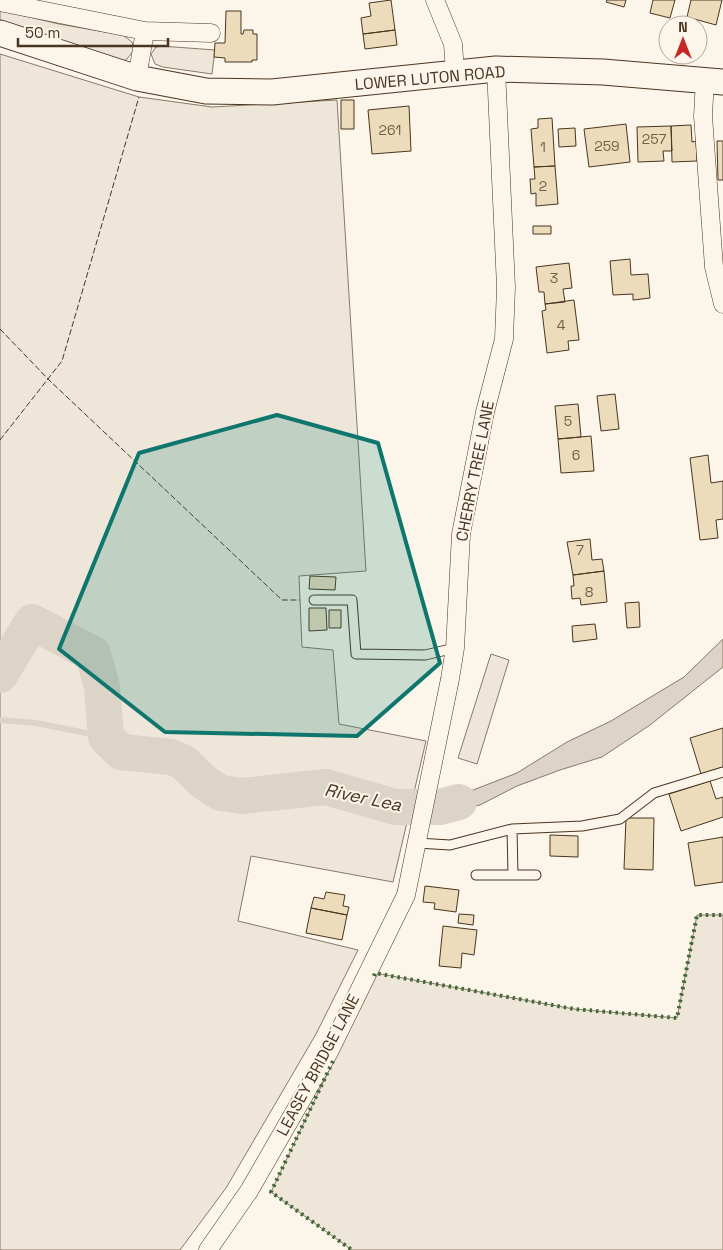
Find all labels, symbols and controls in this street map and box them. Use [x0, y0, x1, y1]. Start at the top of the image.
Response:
scale bar [18, 15, 168, 47]
north arrow [658, 15, 708, 65]
text: N [678, 18, 688, 36]
text: 50 m [25, 23, 60, 42]
street label: LOWER LUTON ROAD [354, 61, 506, 95]
house number: 261 [379, 121, 401, 139]
house number: 257 [642, 130, 666, 148]
house number: 259 [594, 137, 620, 155]
house number: 1 [540, 138, 546, 156]
house number: 2 [539, 177, 547, 195]
house number: 3 [550, 269, 558, 287]
house number: 4 [557, 316, 566, 334]
street label: CHERRY TREE LANE [451, 399, 499, 543]
house number: 5 [564, 412, 572, 430]
house number: 6 [572, 446, 580, 464]
house number: 7 [576, 541, 584, 559]
house number: 8 [585, 583, 594, 601]
water label: River Lea [322, 778, 404, 816]
street label: LEASEY BRIDGE LANE [272, 991, 364, 1139]

